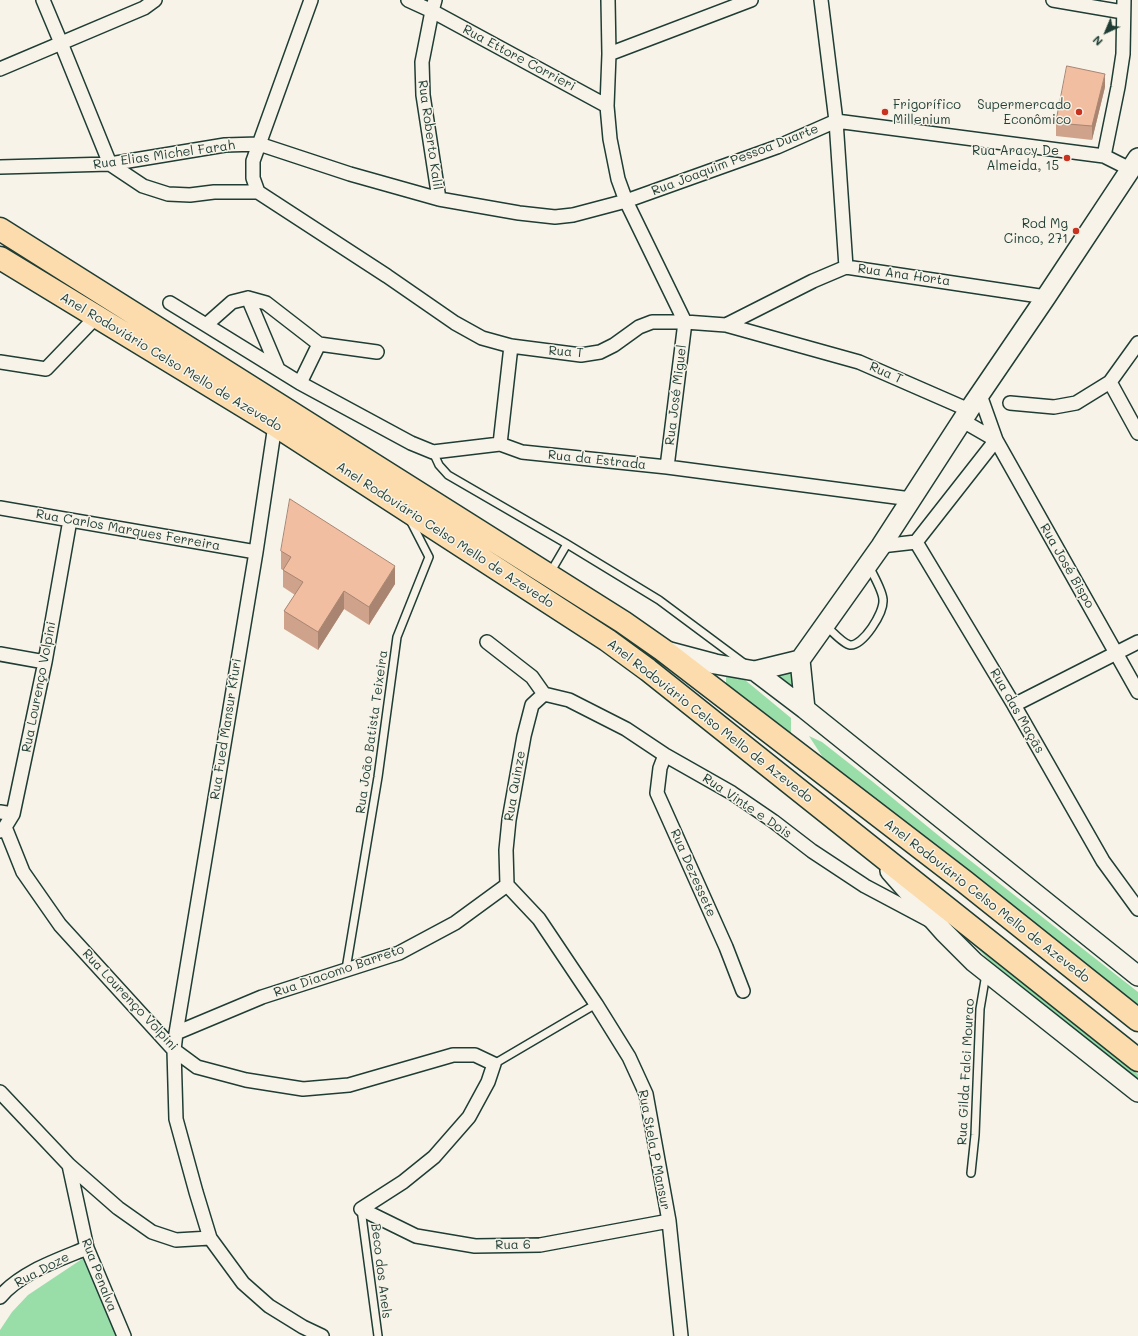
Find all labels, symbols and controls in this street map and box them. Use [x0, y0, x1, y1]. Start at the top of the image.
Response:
north arrow [1086, 12, 1126, 52]
street label: Rua Ettore Corrieri [460, 22, 578, 94]
text: N [1089, 33, 1106, 49]
street label: Rua Roberto Kalil [415, 79, 445, 191]
place label: Frigorífico Millenium [893, 97, 961, 128]
place label: Supermercado Econômico [977, 97, 1071, 128]
marker: Frigorífico Millenium [880, 107, 890, 117]
marker: Supermercado Econômico [1074, 107, 1084, 117]
street label: Rua Joaquim Pessoa Duarte [649, 121, 821, 199]
street label: Rua Elias Michel Farah [92, 137, 236, 173]
place label: Rua Aracy De Almeida, 15 [972, 143, 1059, 174]
marker: Rua Aracy De Almeida, 15 [1062, 153, 1072, 163]
place label: Rod Mg Cinco, 271 [1004, 216, 1068, 247]
marker: Rod Mg Cinco, 271 [1071, 226, 1081, 236]
street label: Rua Ana Horta [857, 261, 951, 289]
street label: Anel Rodoviário Celso Mello de Azevedo [57, 289, 285, 435]
street label: Rua T [548, 343, 584, 361]
street label: Rua José Miguel [662, 344, 690, 446]
street label: Rua T [867, 359, 905, 387]
street label: Rua da Estrada [547, 447, 647, 473]
street label: Anel Rodoviário Celso Mello de Azevedo [333, 459, 557, 611]
street label: Rua Carlos Marques Ferreira [35, 506, 221, 554]
street label: Rua José Bispo [1036, 521, 1098, 611]
street label: Rua Lourenço Volpini [19, 620, 59, 754]
street label: Anel Rodoviário Celso Mello de Azevedo [604, 636, 816, 806]
street label: Rua João Batista Teixeira [353, 649, 391, 815]
street label: Rua Fued Mansur Kfuri [207, 657, 245, 801]
street label: Rua das Maçãs [986, 666, 1048, 756]
street label: Rua Quinze [501, 749, 529, 823]
street label: Rua Vinte e Dois [699, 770, 795, 842]
street label: Anel Rodoviário Celso Mello de Azevedo [881, 816, 1093, 986]
street label: Rua Dezessete [667, 827, 719, 919]
street label: Rua Diacomo Barreto [272, 941, 406, 1001]
street label: Rua Lourenço Volpini [79, 946, 181, 1054]
street label: Rua Gilda Falci Mourao [954, 998, 978, 1146]
street label: Rua Stela P Mansur [635, 1089, 673, 1211]
street label: Beco dos Anels [367, 1222, 395, 1320]
street label: Rua Penalva [78, 1236, 120, 1314]
street label: Rua 6 [495, 1237, 531, 1253]
street label: Rua Doze [12, 1249, 72, 1291]

